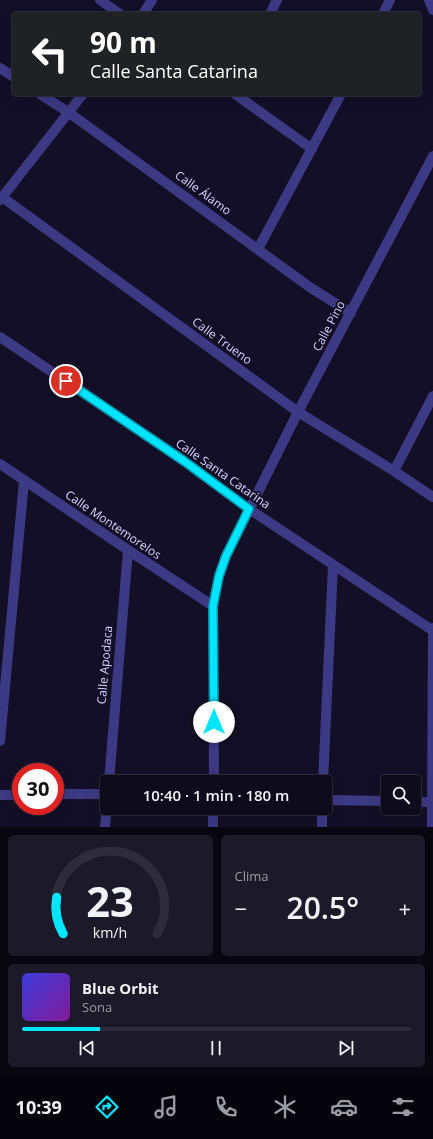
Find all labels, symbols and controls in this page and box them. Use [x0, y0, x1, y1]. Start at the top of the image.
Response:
text: 90 m [90, 23, 157, 61]
icon: left [24, 28, 76, 80]
text: Calle Santa Catarina [90, 59, 258, 83]
street label: Calle Álamo [172, 166, 235, 219]
street label: Calle Pino [308, 298, 349, 354]
street label: Calle Trueno [189, 313, 256, 368]
pin [49, 364, 83, 398]
icon: arrive [55, 370, 77, 392]
street label: Calle Santa Catarina [173, 435, 274, 513]
street label: Calle Montemorelos [62, 486, 165, 563]
street label: Calle Apodaca [93, 625, 116, 705]
position arrow [193, 701, 235, 743]
speed limit sign: 30 [12, 763, 64, 815]
map controls [381, 775, 421, 815]
button: search [381, 775, 421, 815]
text: 10:40 · 1 min · 180 m [143, 785, 289, 805]
text: Clima [235, 867, 269, 885]
text: 23 [86, 872, 134, 928]
text: 20.5° [286, 887, 359, 928]
text: − [235, 893, 247, 923]
text: + [398, 893, 411, 923]
text: km/h [93, 922, 128, 941]
text: Blue Orbit [82, 978, 159, 998]
text: Sona [82, 998, 112, 1016]
icon: previous [76, 1037, 98, 1059]
icon: pause [205, 1037, 227, 1059]
icon: next [335, 1037, 357, 1059]
icon: directions [93, 1093, 121, 1121]
icon: music [152, 1093, 180, 1121]
icon: phone [212, 1093, 240, 1121]
icon: climate [271, 1093, 299, 1121]
icon: car [330, 1093, 358, 1121]
icon: filters [389, 1093, 417, 1121]
text: 10:39 [16, 1095, 62, 1119]

